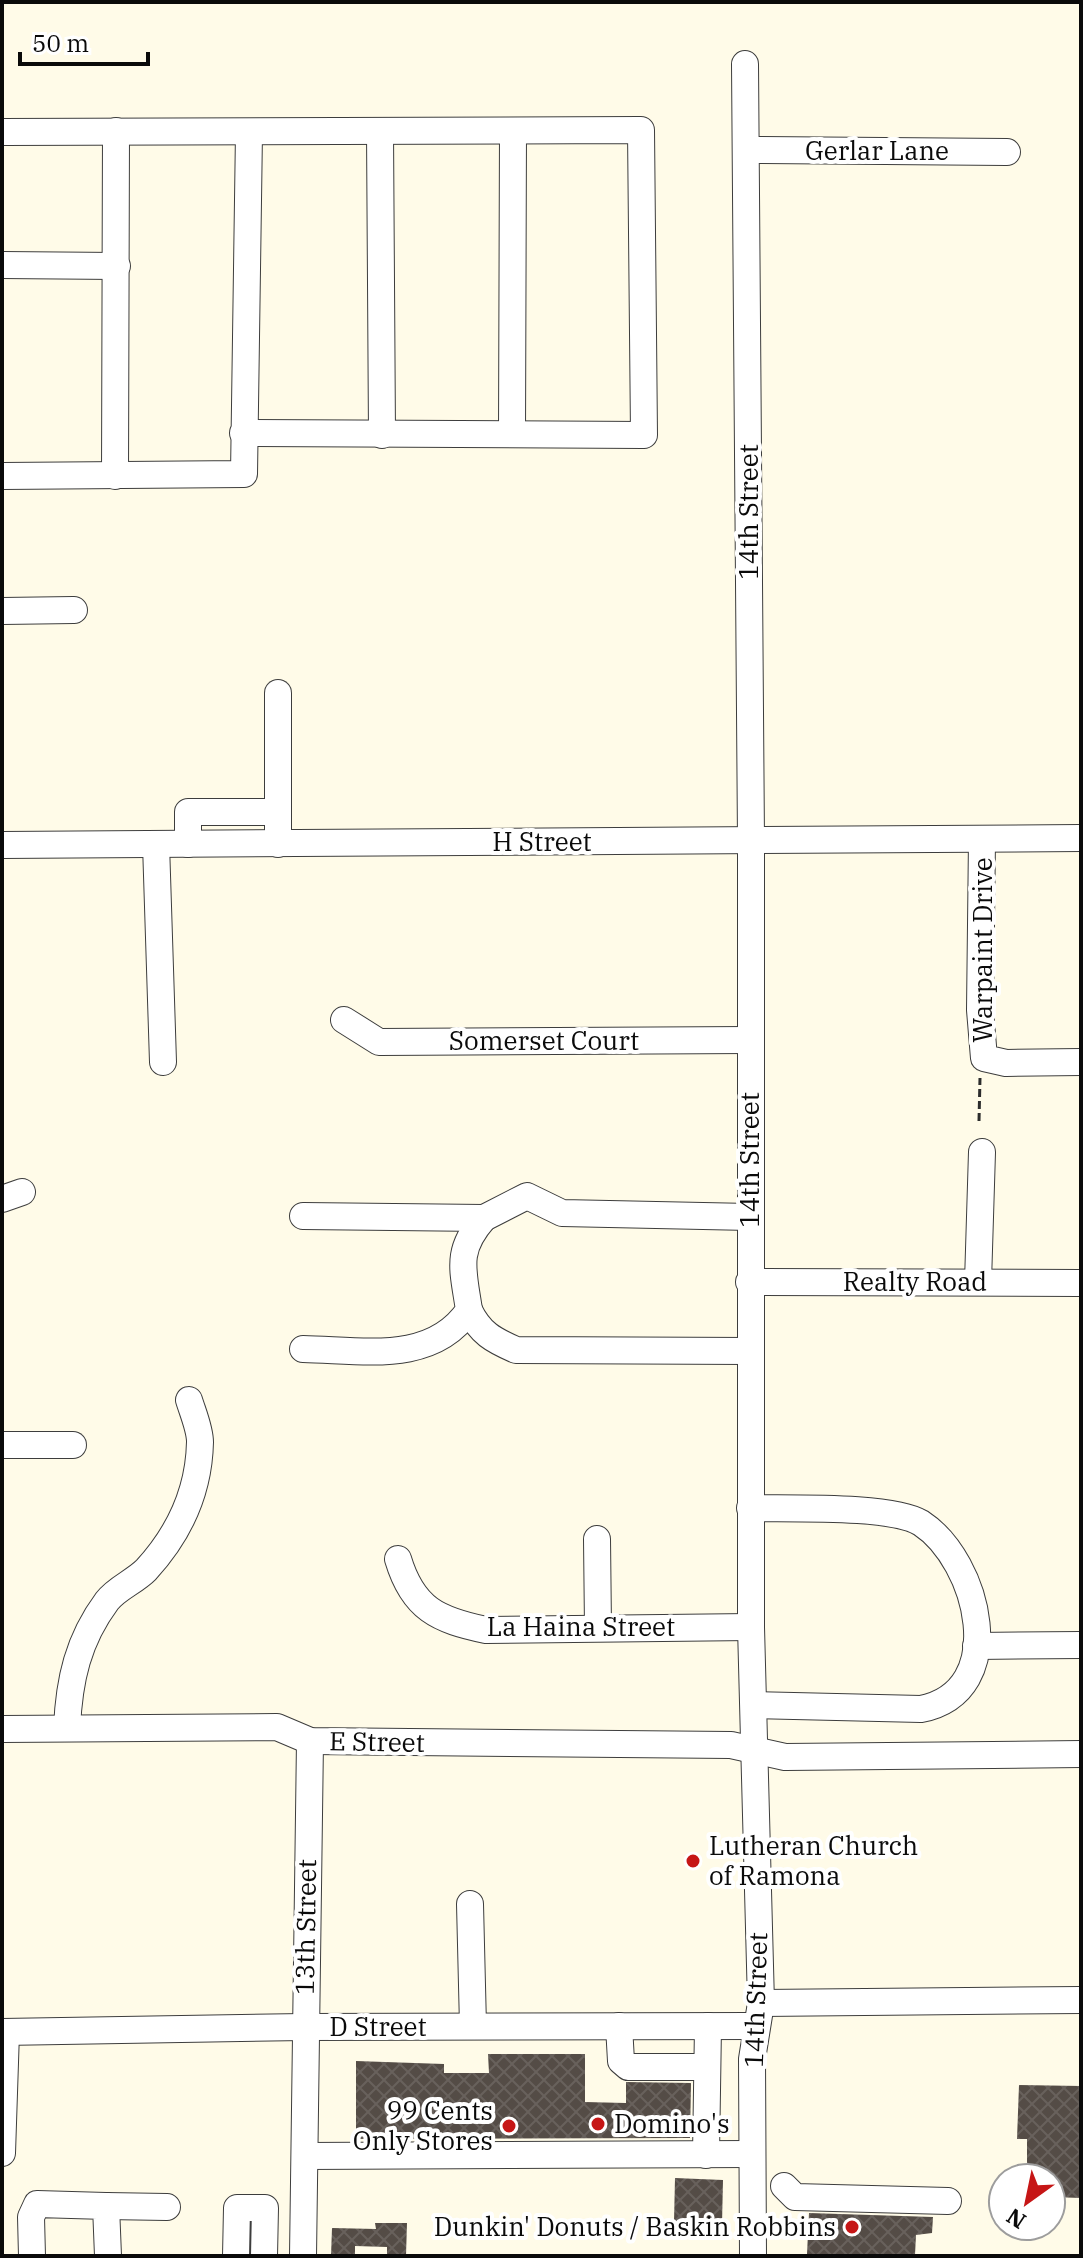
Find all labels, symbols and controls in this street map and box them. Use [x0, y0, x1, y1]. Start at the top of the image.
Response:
scale bar [20, 16, 148, 66]
text: 50 m [32, 27, 89, 59]
street label: Gerlar Lane [805, 133, 949, 167]
street label: 14th Street [731, 444, 765, 580]
street label: H Street [492, 824, 592, 858]
street label: Warpaint Drive [965, 857, 999, 1043]
street label: Somerset Court [449, 1023, 639, 1057]
street label: 14th Street [732, 1092, 766, 1228]
street label: Realty Road [843, 1264, 987, 1298]
street label: La Haina Street [487, 1609, 675, 1643]
street label: E Street [329, 1723, 425, 1759]
place label: Lutheran Church of Ramona [709, 1828, 918, 1892]
marker: Lutheran Church of Ramona [684, 1852, 702, 1870]
street label: 13th Street [287, 1859, 323, 1995]
street label: 14th Street [736, 1932, 774, 2068]
street label: D Street [329, 2009, 427, 2043]
place label: 99 Cents Only Stores [353, 2093, 493, 2157]
place label: Domino's [614, 2106, 730, 2140]
marker: Domino's [589, 2115, 607, 2133]
marker: 99 Cents Only Stores [500, 2117, 518, 2135]
north arrow [987, 2162, 1067, 2242]
text: N [1001, 2202, 1031, 2236]
place label: Dunkin' Donuts / Baskin Robbins [434, 2209, 836, 2243]
marker: Dunkin' Donuts / Baskin Robbins [843, 2218, 861, 2236]

